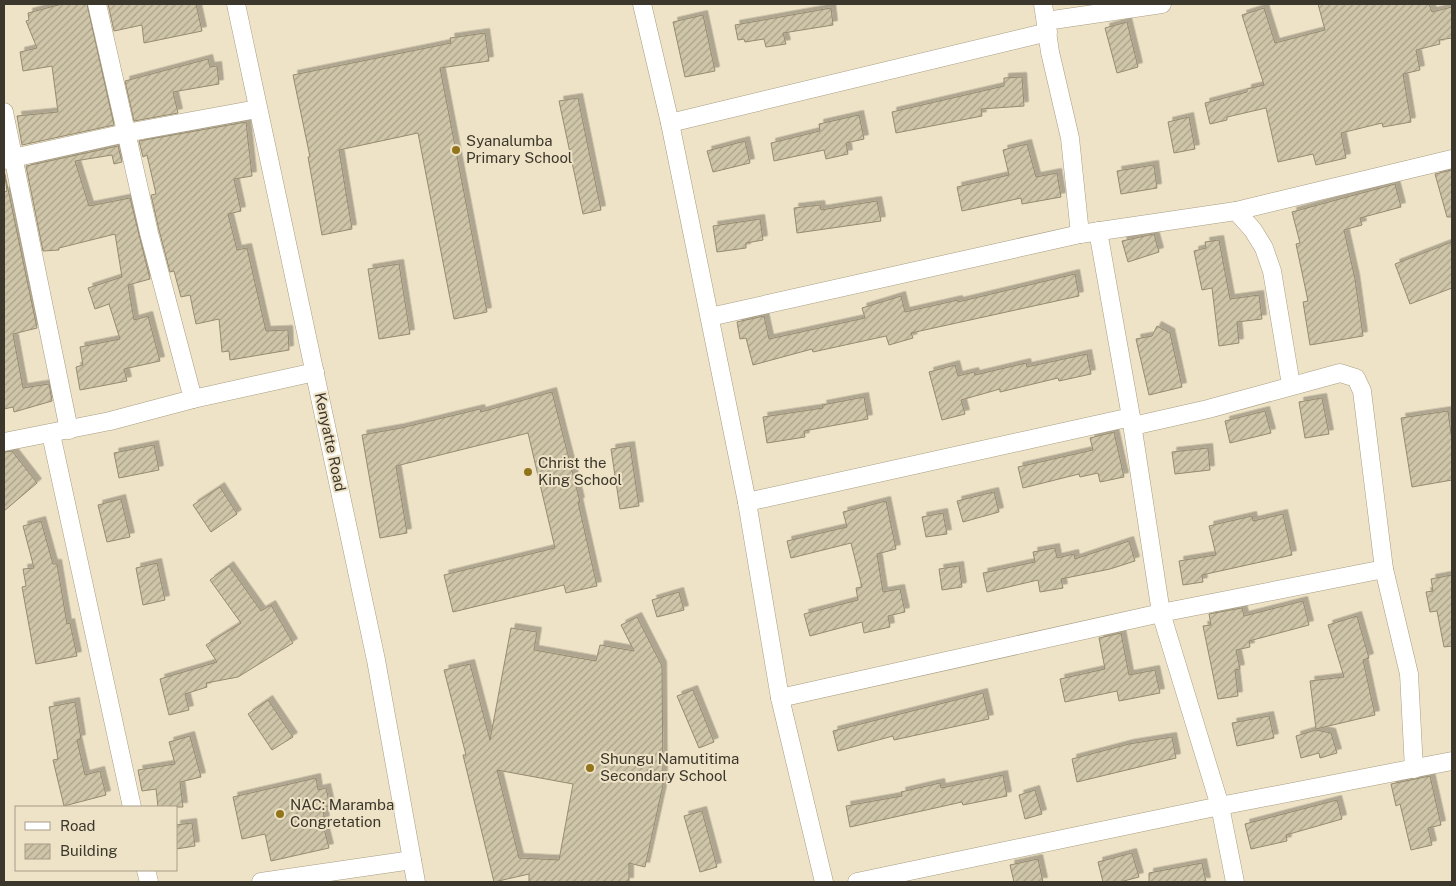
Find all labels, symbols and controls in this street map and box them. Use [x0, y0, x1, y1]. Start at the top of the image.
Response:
place label: Syanalumba Primary School [466, 132, 572, 166]
marker: Syanalumba Primary School [450, 144, 462, 156]
street label: Kenyatte Road [312, 391, 349, 493]
place label: Christ the King School [538, 454, 622, 488]
marker: Christ the King School [522, 466, 534, 478]
place label: Shungu Namutitima Secondary School [600, 750, 739, 784]
marker: Shungu Namutitima Secondary School [584, 762, 596, 774]
place label: NAC: Maramba Congretation [290, 796, 394, 830]
legend [15, 806, 178, 871]
marker: NAC: Maramba Congretation [274, 808, 286, 820]
text: Road [60, 817, 96, 834]
text: Building [60, 842, 118, 859]

